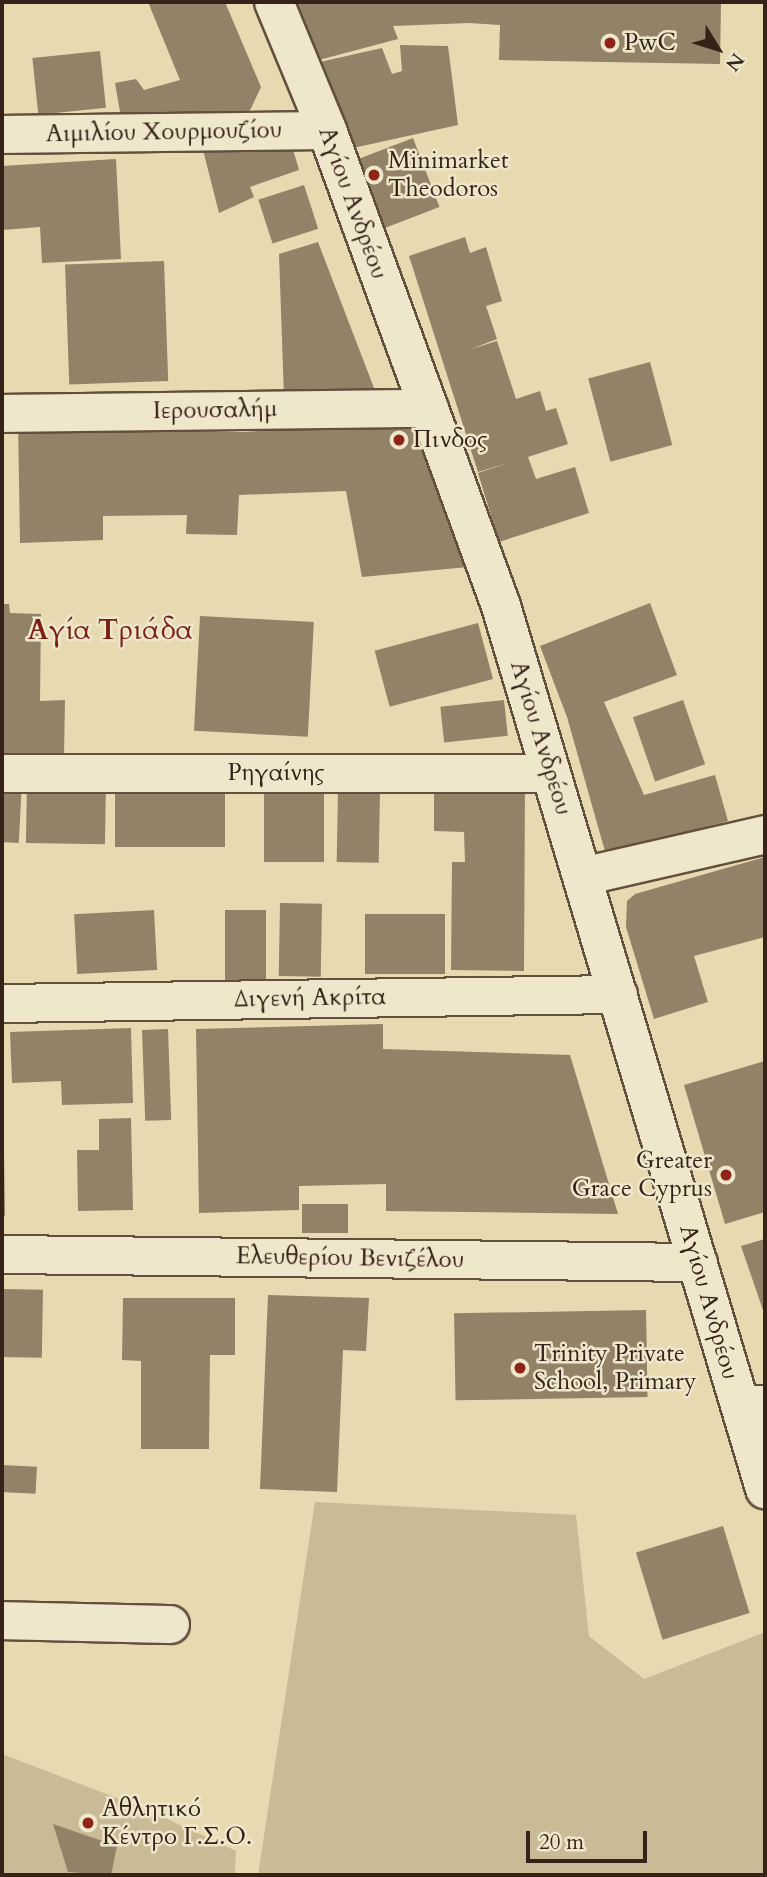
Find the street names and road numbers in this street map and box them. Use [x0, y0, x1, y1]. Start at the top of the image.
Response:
street label: Αιμιλίου Χουρμουζίου [46, 116, 282, 148]
street label: Αγίου Ανδρέου [312, 123, 394, 283]
street label: Ιερουσαλήμ [153, 395, 277, 425]
street label: Αγίου Ανδρέου [504, 657, 578, 819]
street label: Ρηγαίνης [227, 759, 325, 787]
street label: Διγενή Ακρίτα [234, 982, 386, 1014]
street label: Αγίου Ανδρέου [673, 1221, 745, 1383]
street label: Ελευθερίου Βενιζέλου [236, 1242, 464, 1274]

